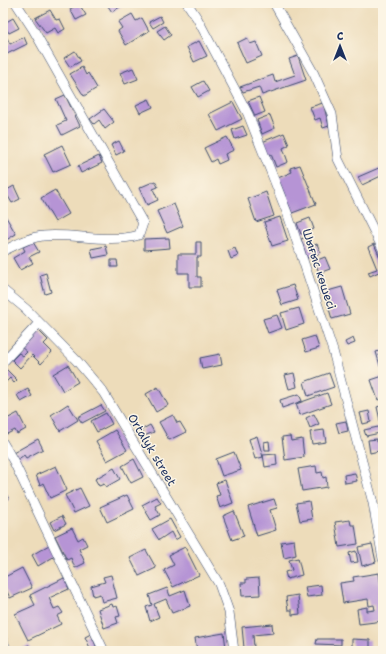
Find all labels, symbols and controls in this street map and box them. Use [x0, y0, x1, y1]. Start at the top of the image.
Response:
north arrow [320, 26, 360, 66]
text: С [337, 29, 344, 44]
street label: Шығыс көшесі [298, 226, 340, 312]
street label: Ortalyk street [124, 411, 180, 489]

